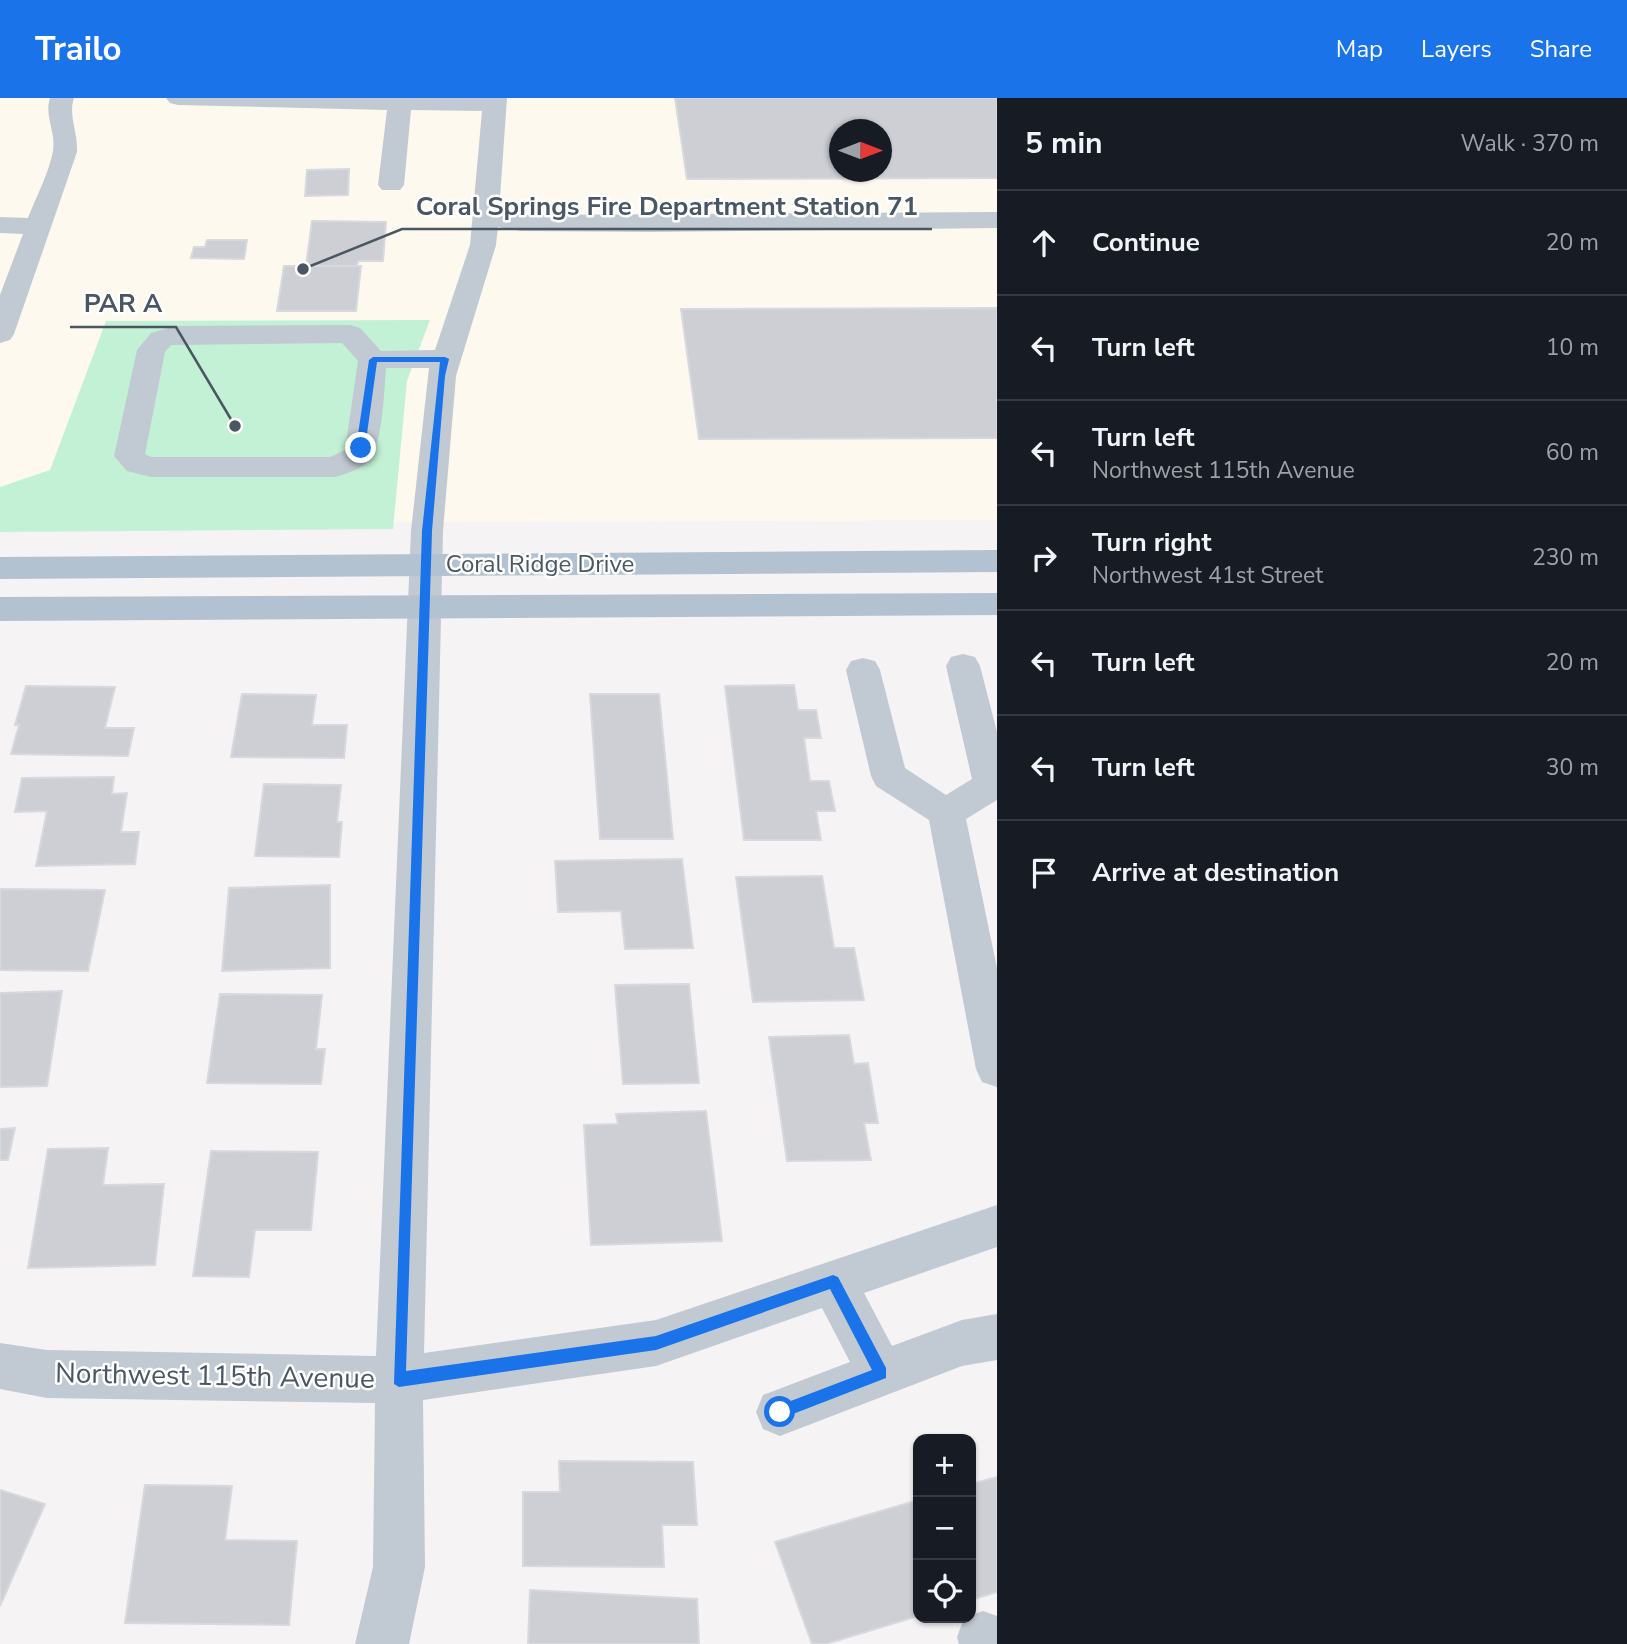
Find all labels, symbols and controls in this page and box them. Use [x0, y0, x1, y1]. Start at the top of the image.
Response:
text: Trailo [35, 27, 122, 72]
text: Map [1336, 33, 1383, 65]
text: Layers [1421, 33, 1492, 65]
text: Share [1530, 33, 1592, 65]
north arrow [829, 119, 892, 182]
text: 5 min [1025, 123, 1103, 164]
text: Walk · 370 m [1460, 128, 1599, 159]
callout: Coral Springs Fire Department Station 71 [402, 182, 932, 229]
text: Coral Springs Fire Department Station 71 [416, 189, 918, 224]
icon: ahead [1025, 224, 1063, 262]
text: Continue [1092, 225, 1200, 260]
text: 20 m [1546, 227, 1599, 258]
callout: PAR A [70, 280, 176, 327]
text: PAR A [84, 286, 163, 321]
icon: left [1025, 329, 1063, 367]
text: Turn left [1092, 330, 1195, 365]
text: 10 m [1546, 332, 1599, 363]
text: Turn left [1092, 420, 1195, 455]
route end [345, 432, 376, 463]
icon: left [1025, 434, 1063, 472]
text: 60 m [1546, 437, 1599, 468]
text: Northwest 115th Avenue [1092, 455, 1355, 486]
text: Turn right [1092, 525, 1211, 560]
icon: right [1025, 539, 1063, 577]
text: 230 m [1532, 542, 1599, 573]
street label: Coral Ridge Drive [446, 548, 634, 580]
text: Northwest 41st Street [1092, 560, 1323, 591]
icon: left [1025, 644, 1063, 682]
text: Turn left [1092, 645, 1195, 680]
text: 20 m [1546, 647, 1599, 678]
icon: left [1025, 749, 1063, 787]
text: Turn left [1092, 750, 1195, 785]
text: 30 m [1546, 752, 1599, 783]
icon: arrive [1025, 854, 1063, 892]
text: Arrive at destination [1092, 855, 1339, 890]
street label: Northwest 115th Avenue [55, 1354, 375, 1398]
route start [764, 1396, 795, 1427]
map controls [913, 1434, 976, 1623]
button: + [913, 1434, 976, 1497]
button: − [913, 1497, 976, 1560]
button: locate [913, 1560, 976, 1623]

